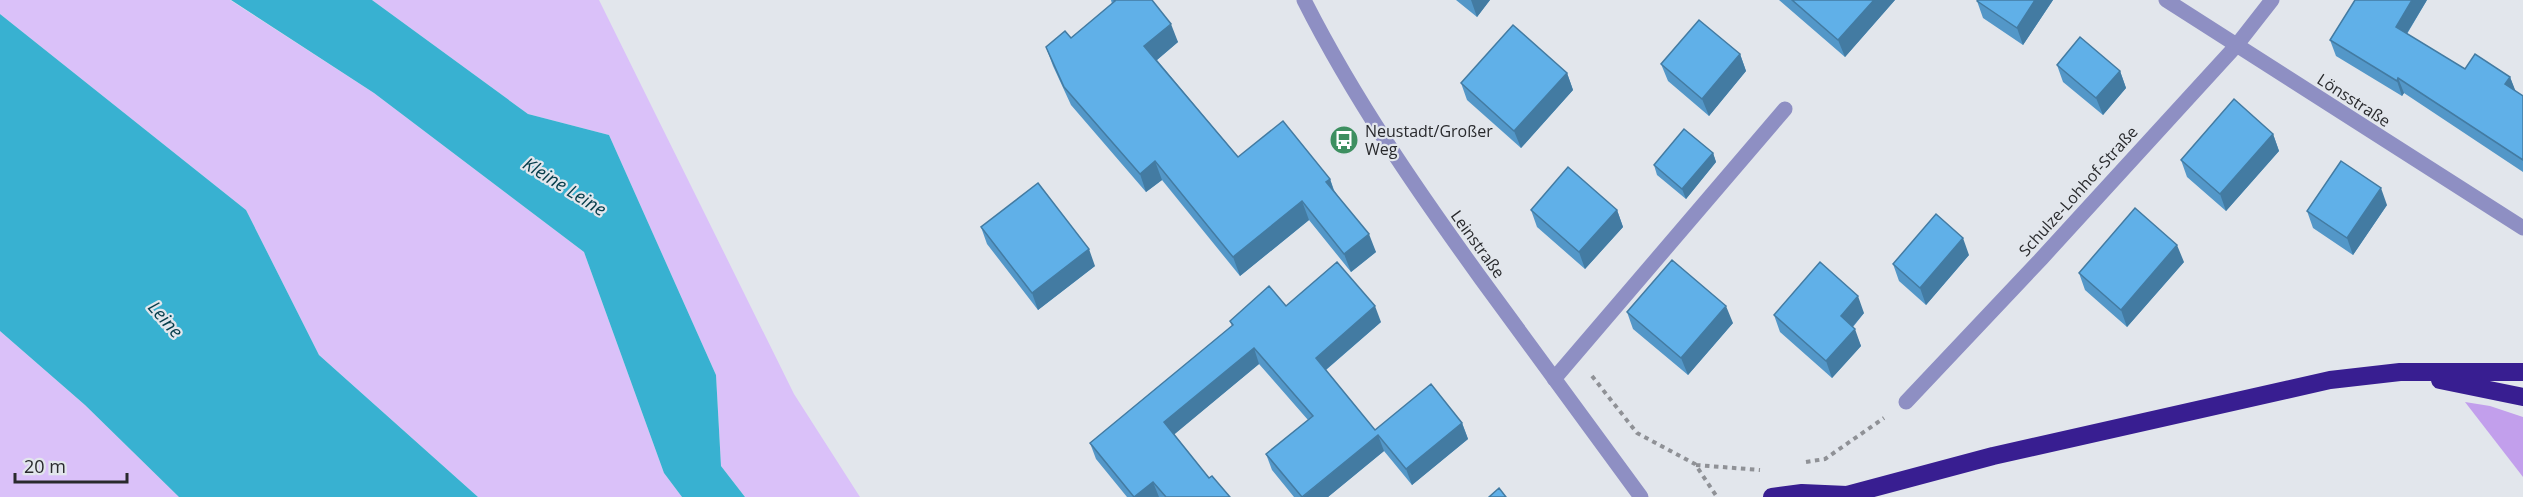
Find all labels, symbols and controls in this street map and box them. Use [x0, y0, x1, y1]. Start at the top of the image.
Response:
street label: Lönsstraße [2313, 68, 2395, 132]
place label: Neustadt/Großer Weg [1365, 120, 1493, 160]
street label: Schulze-Lohhof-Straße [2014, 121, 2143, 261]
bus stop icon: Neustadt/Großer Weg [1328, 124, 1360, 156]
water label: Kleine Leine [519, 151, 611, 221]
street label: Leinstraße [1446, 206, 1510, 282]
water label: Leine [143, 295, 189, 343]
scale bar [15, 446, 128, 484]
text: 20 m [24, 454, 66, 478]

